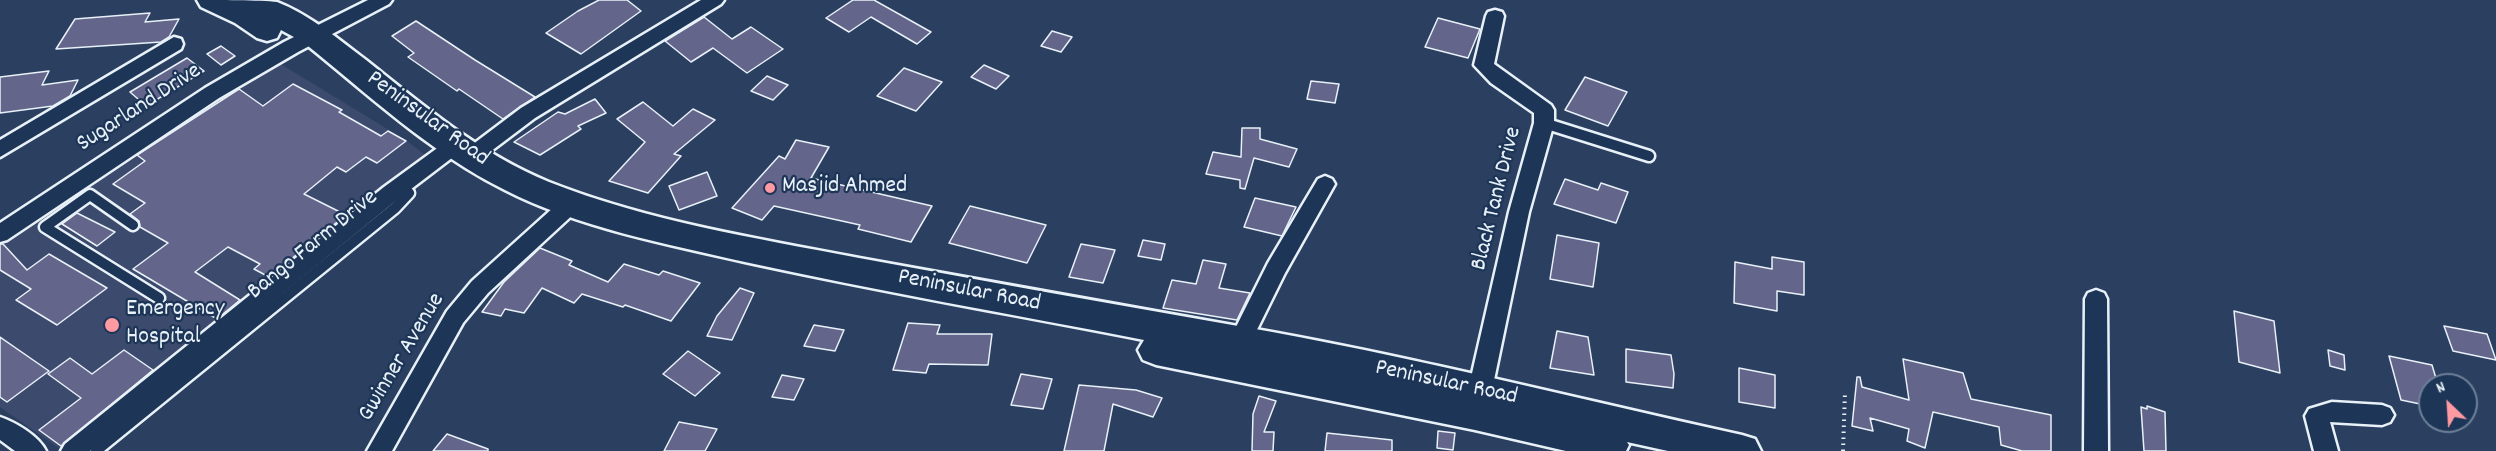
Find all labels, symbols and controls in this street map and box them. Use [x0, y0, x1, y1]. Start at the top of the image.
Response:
street label: Sugarland Drive [72, 58, 208, 160]
street label: Peninsular Road [360, 66, 494, 174]
street label: Black Tank Drive [1466, 124, 1530, 274]
place label: Masjid Ahmed [782, 174, 907, 202]
marker: Masjid Ahmed [763, 181, 777, 195]
street label: Bango Farm Drive [243, 185, 385, 307]
street label: Peninsular Road [895, 264, 1043, 320]
street label: Gwinner Avenue [353, 289, 453, 427]
place label: Emergency Hospital [126, 297, 224, 353]
marker: Emergency Hospital [103, 316, 121, 334]
street label: Peninsular Road [1372, 355, 1520, 413]
north arrow [2418, 373, 2478, 433]
text: N [2433, 376, 2449, 400]

